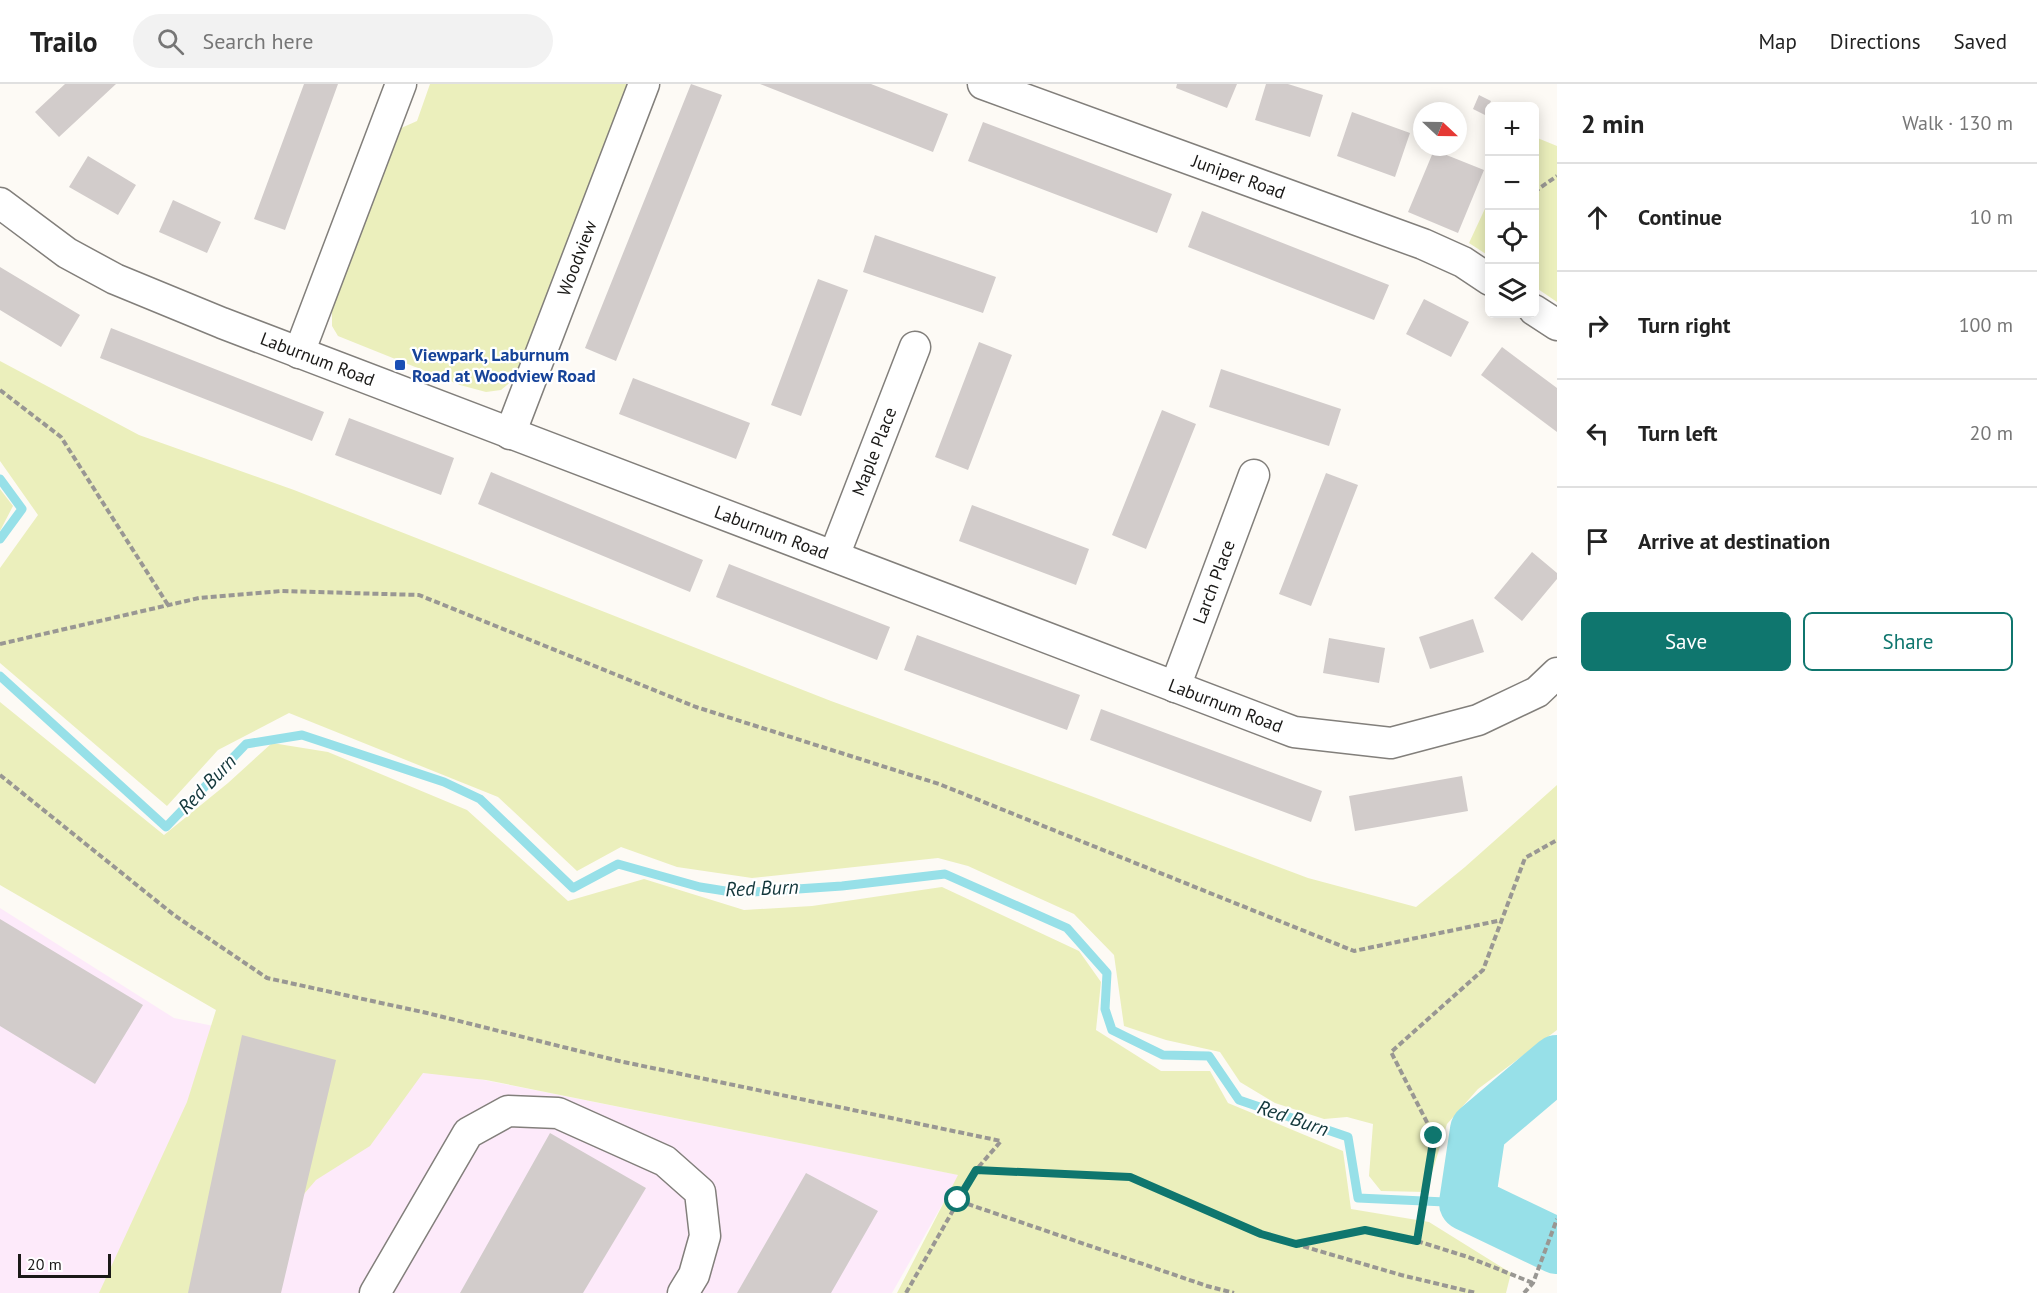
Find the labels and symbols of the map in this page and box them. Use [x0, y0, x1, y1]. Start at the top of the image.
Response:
north arrow [1413, 102, 1467, 156]
street label: Juniper Road [1188, 149, 1289, 204]
street label: Woodview [552, 217, 602, 299]
street label: Laburnum Road [257, 327, 378, 391]
place label: Viewpark, Laburnum Road at Woodview Road [411, 343, 596, 387]
marker: Viewpark, Laburnum Road at Woodview Road [393, 358, 407, 372]
street label: Maple Place [846, 404, 902, 499]
street label: Laburnum Road [711, 500, 832, 564]
street label: Larch Place [1188, 537, 1240, 627]
street label: Laburnum Road [1165, 673, 1286, 738]
water label: Red Burn [172, 748, 242, 820]
water label: Red Burn [725, 874, 799, 902]
water label: Red Burn [1254, 1094, 1332, 1142]
route end [1420, 1122, 1446, 1148]
route start [944, 1186, 970, 1212]
scale bar [18, 1251, 111, 1278]

